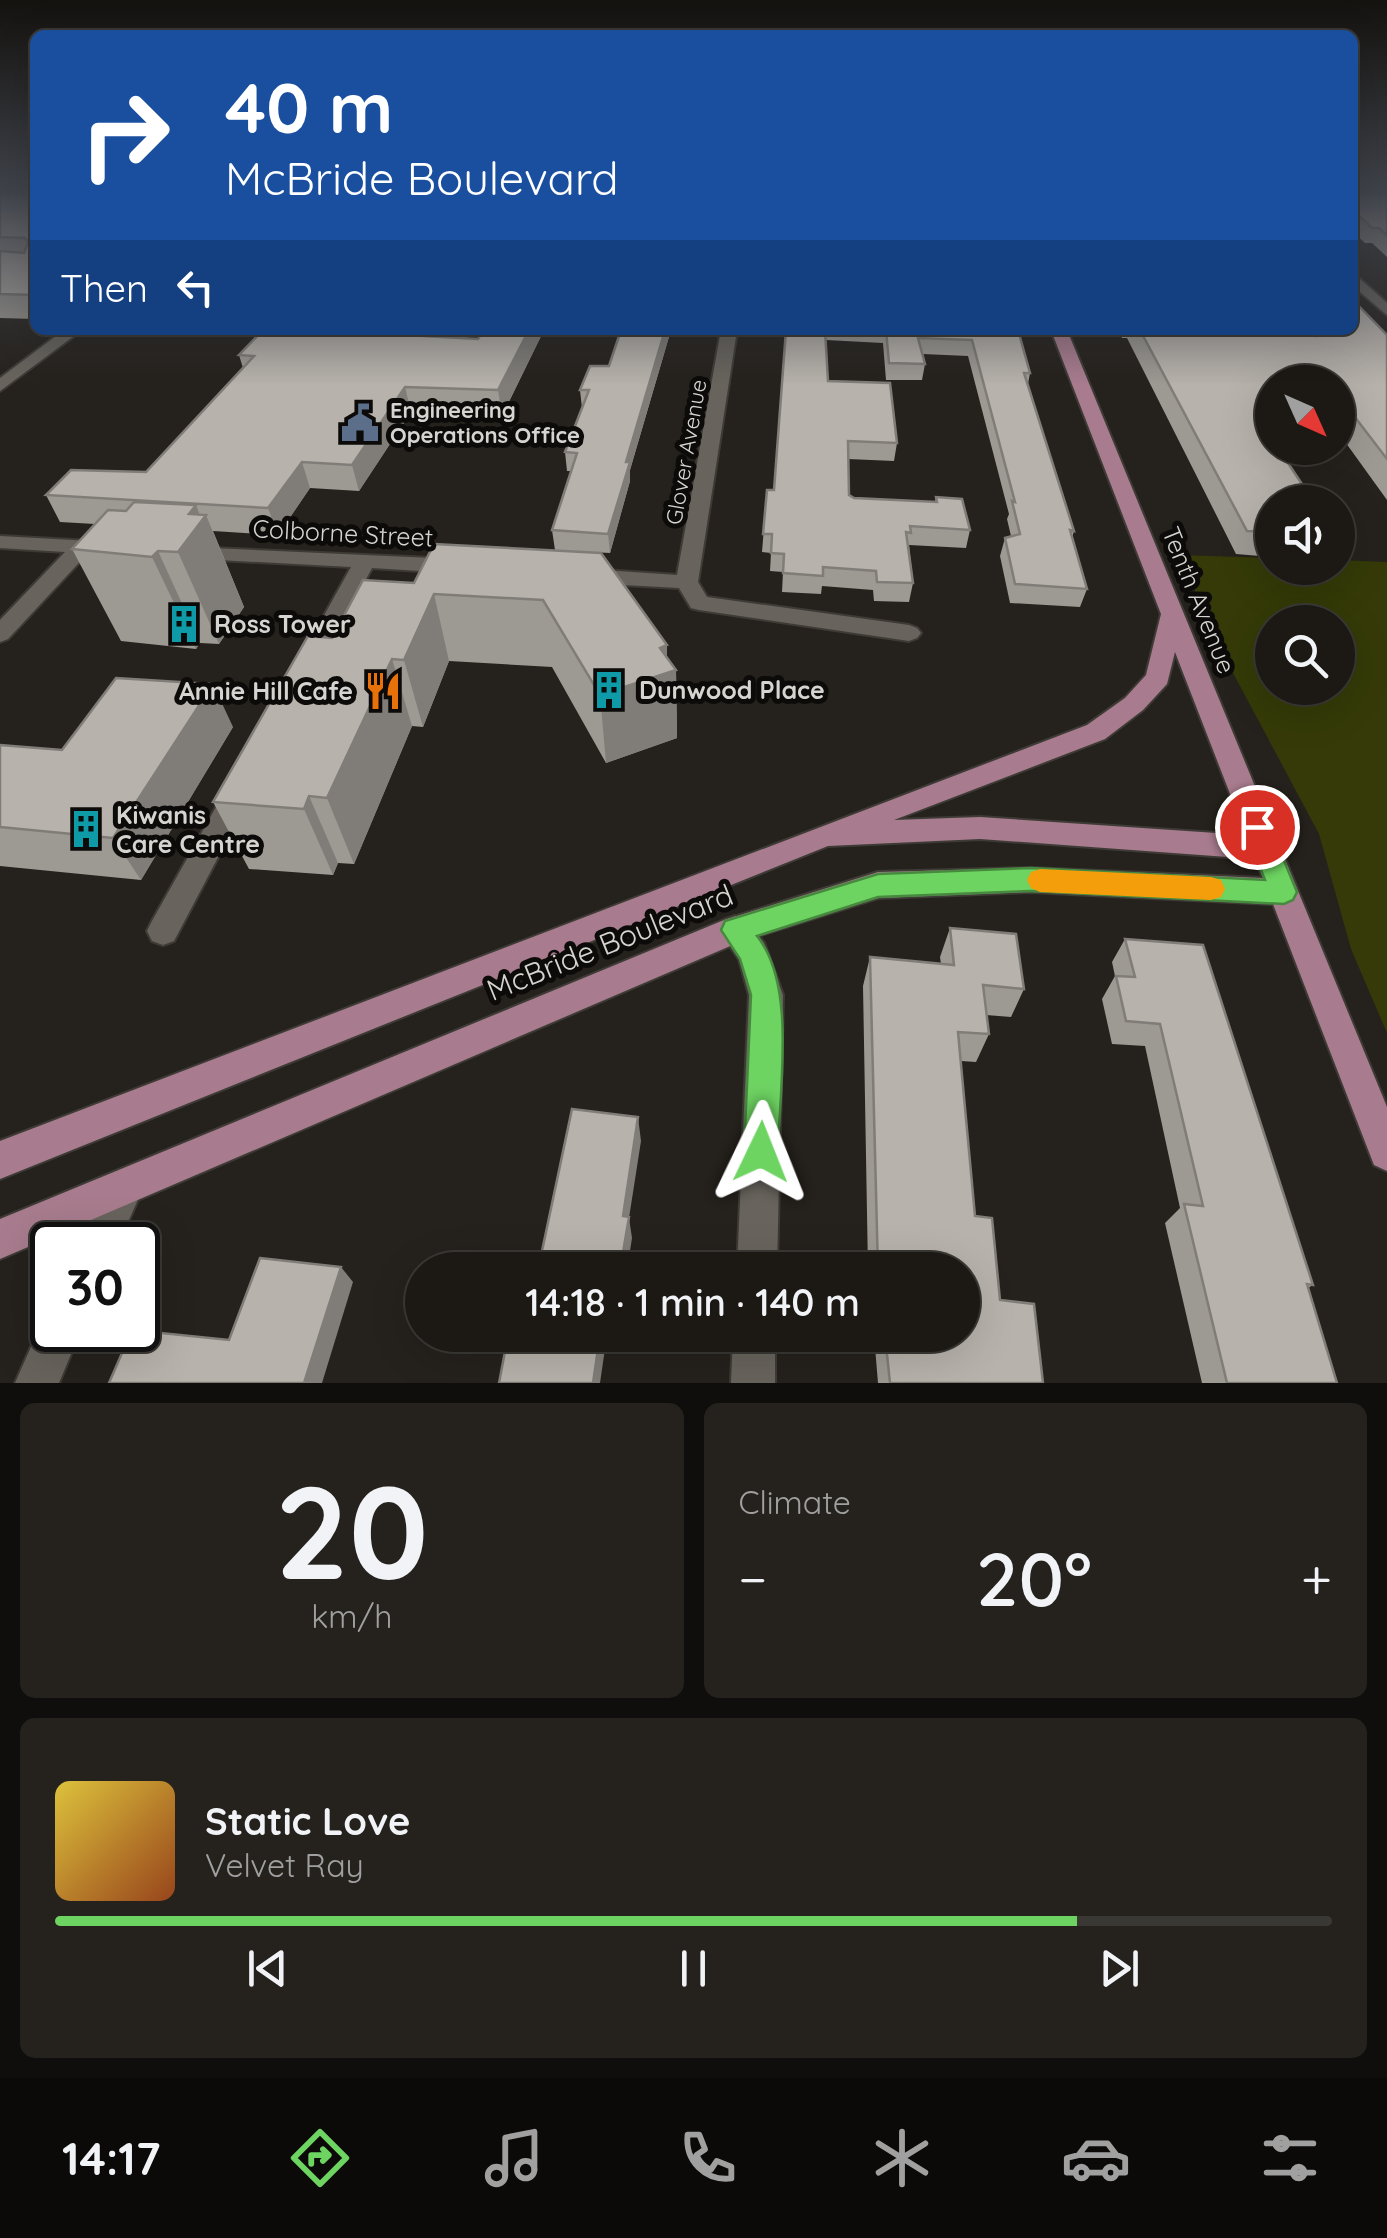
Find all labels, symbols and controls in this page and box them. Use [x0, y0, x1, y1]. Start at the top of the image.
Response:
text: 40 m [225, 63, 393, 151]
icon: right [60, 70, 190, 200]
text: McBride Boulevard [225, 150, 618, 206]
icon: left [168, 260, 223, 315]
text: Then [60, 264, 148, 312]
north arrow [1255, 365, 1355, 465]
map controls [1255, 365, 1355, 705]
street label: Glover Avenue [659, 377, 713, 527]
place label: Engineering Operations Office [390, 396, 580, 449]
public building icon: Engineering Operations Office [339, 402, 381, 444]
button: sound [1255, 485, 1355, 585]
street label: Colborne Street [252, 512, 434, 553]
street label: Tenth Avenue [1156, 522, 1243, 678]
building icon: Ross Tower [163, 603, 205, 645]
button: search [1255, 605, 1355, 705]
place label: Ross Tower [214, 608, 351, 639]
building icon: Dunwood Place [588, 669, 630, 711]
restaurant icon: Annie Hill Cafe [362, 670, 404, 712]
place label: Dunwood Place [639, 674, 825, 705]
place label: Annie Hill Cafe [179, 675, 353, 706]
pin [1215, 785, 1300, 870]
place label: Kiwanis Care Centre [116, 799, 260, 859]
icon: arrive [1230, 800, 1285, 855]
building icon: Kiwanis Care Centre [65, 808, 107, 850]
street label: McBride Boulevard [481, 875, 738, 1009]
position arrow [709, 1100, 813, 1204]
speed limit sign: 30 [30, 1222, 160, 1352]
text: 14:18 · 1 min · 140 m [525, 1278, 860, 1326]
text: 20 [275, 1449, 429, 1612]
text: Climate [739, 1482, 851, 1522]
text: 20° [976, 1531, 1092, 1625]
text: − [739, 1544, 767, 1613]
text: + [1301, 1544, 1332, 1613]
text: km/h [311, 1596, 392, 1636]
text: Static Love [205, 1797, 410, 1845]
text: Velvet Ray [205, 1845, 364, 1885]
icon: previous [240, 1941, 295, 1996]
icon: pause [666, 1941, 721, 1996]
icon: next [1092, 1941, 1147, 1996]
icon: directions [285, 2123, 355, 2193]
icon: music [479, 2123, 549, 2193]
icon: phone [673, 2123, 743, 2193]
icon: climate [867, 2123, 937, 2193]
icon: car [1061, 2123, 1131, 2193]
icon: filters [1255, 2123, 1325, 2193]
text: 14:17 [62, 2130, 161, 2186]

